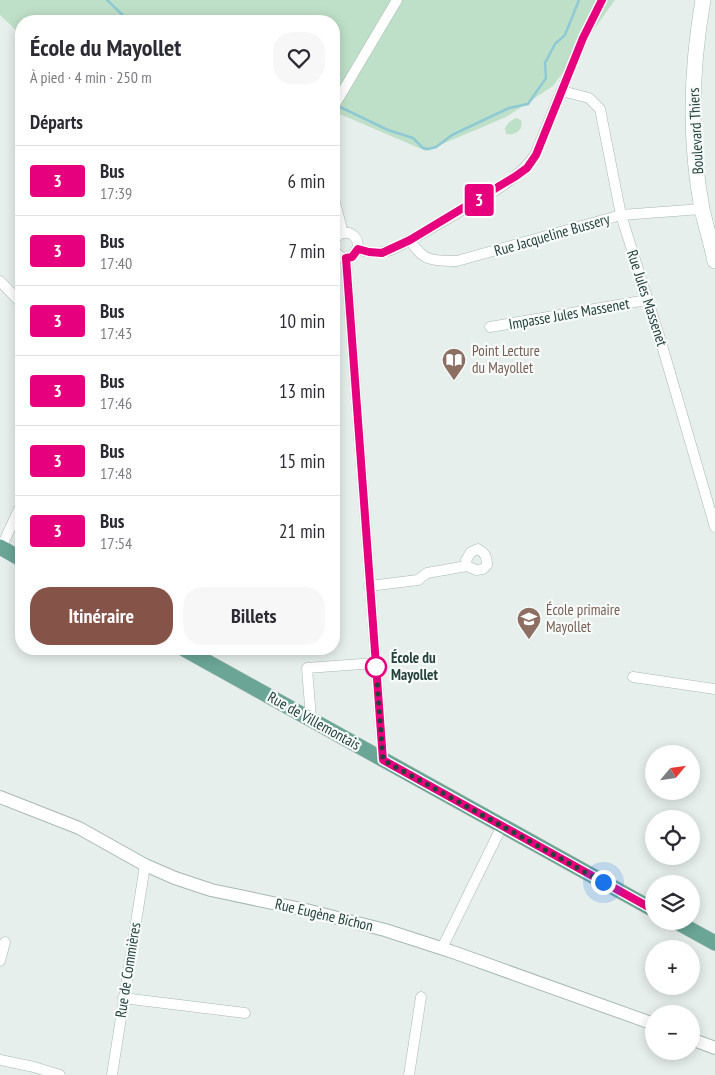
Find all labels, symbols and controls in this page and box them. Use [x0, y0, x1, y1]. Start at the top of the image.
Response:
text: École du Mayollet [30, 32, 181, 63]
button: heart [273, 32, 325, 84]
text: À pied · 4 min · 250 m [30, 67, 152, 87]
street label: Boulevard Thiers [684, 87, 707, 175]
text: Départs [30, 110, 83, 134]
text: Bus [100, 159, 124, 183]
text: 3 [53, 169, 62, 192]
text: 6 min [288, 169, 325, 193]
text: 17:39 [100, 183, 132, 203]
line badge: 3 [463, 184, 495, 216]
text: 3 [475, 188, 483, 211]
street label: Rue Jacqueline Bussery [492, 209, 612, 260]
text: Bus [100, 229, 124, 253]
text: 3 [53, 239, 62, 262]
text: 7 min [288, 239, 325, 263]
street label: Rue Jules Massenet [623, 247, 672, 348]
text: 17:40 [100, 253, 132, 273]
street label: Impasse Jules Massenet [507, 294, 631, 333]
text: Bus [100, 299, 124, 323]
text: 3 [53, 309, 62, 332]
text: 10 min [279, 309, 325, 333]
text: 17:43 [100, 323, 132, 343]
place label: Point Lecture du Mayollet [472, 341, 540, 377]
library icon: Point Lecture du Mayollet [441, 347, 467, 381]
text: Bus [100, 369, 124, 393]
text: 3 [53, 379, 62, 402]
text: 13 min [279, 379, 325, 403]
text: 17:46 [100, 393, 132, 413]
text: Bus [100, 439, 124, 463]
text: 3 [53, 449, 62, 472]
text: 15 min [279, 449, 325, 473]
text: 17:48 [100, 463, 132, 483]
text: Bus [100, 509, 124, 533]
text: 3 [53, 519, 62, 542]
text: 21 min [279, 519, 325, 543]
text: 17:54 [100, 533, 132, 553]
button: Itinéraire [30, 587, 173, 645]
button: Billets [183, 587, 325, 645]
place label: École primaire Mayollet [546, 600, 620, 636]
school or university icon: École primaire Mayollet [516, 606, 542, 640]
place label: École du Mayollet [391, 648, 438, 684]
marker: École du Mayollet [365, 656, 387, 678]
street label: Rue de Villemontais [264, 687, 364, 754]
north arrow [645, 745, 700, 800]
map controls [645, 745, 700, 1060]
button: locate [645, 810, 700, 865]
your location [591, 870, 616, 895]
button: layers [645, 875, 700, 930]
street label: Rue Eugène Bichon [273, 894, 375, 935]
street label: Rue de Commières [111, 921, 144, 1019]
button: + [645, 940, 700, 995]
button: − [645, 1005, 700, 1060]

